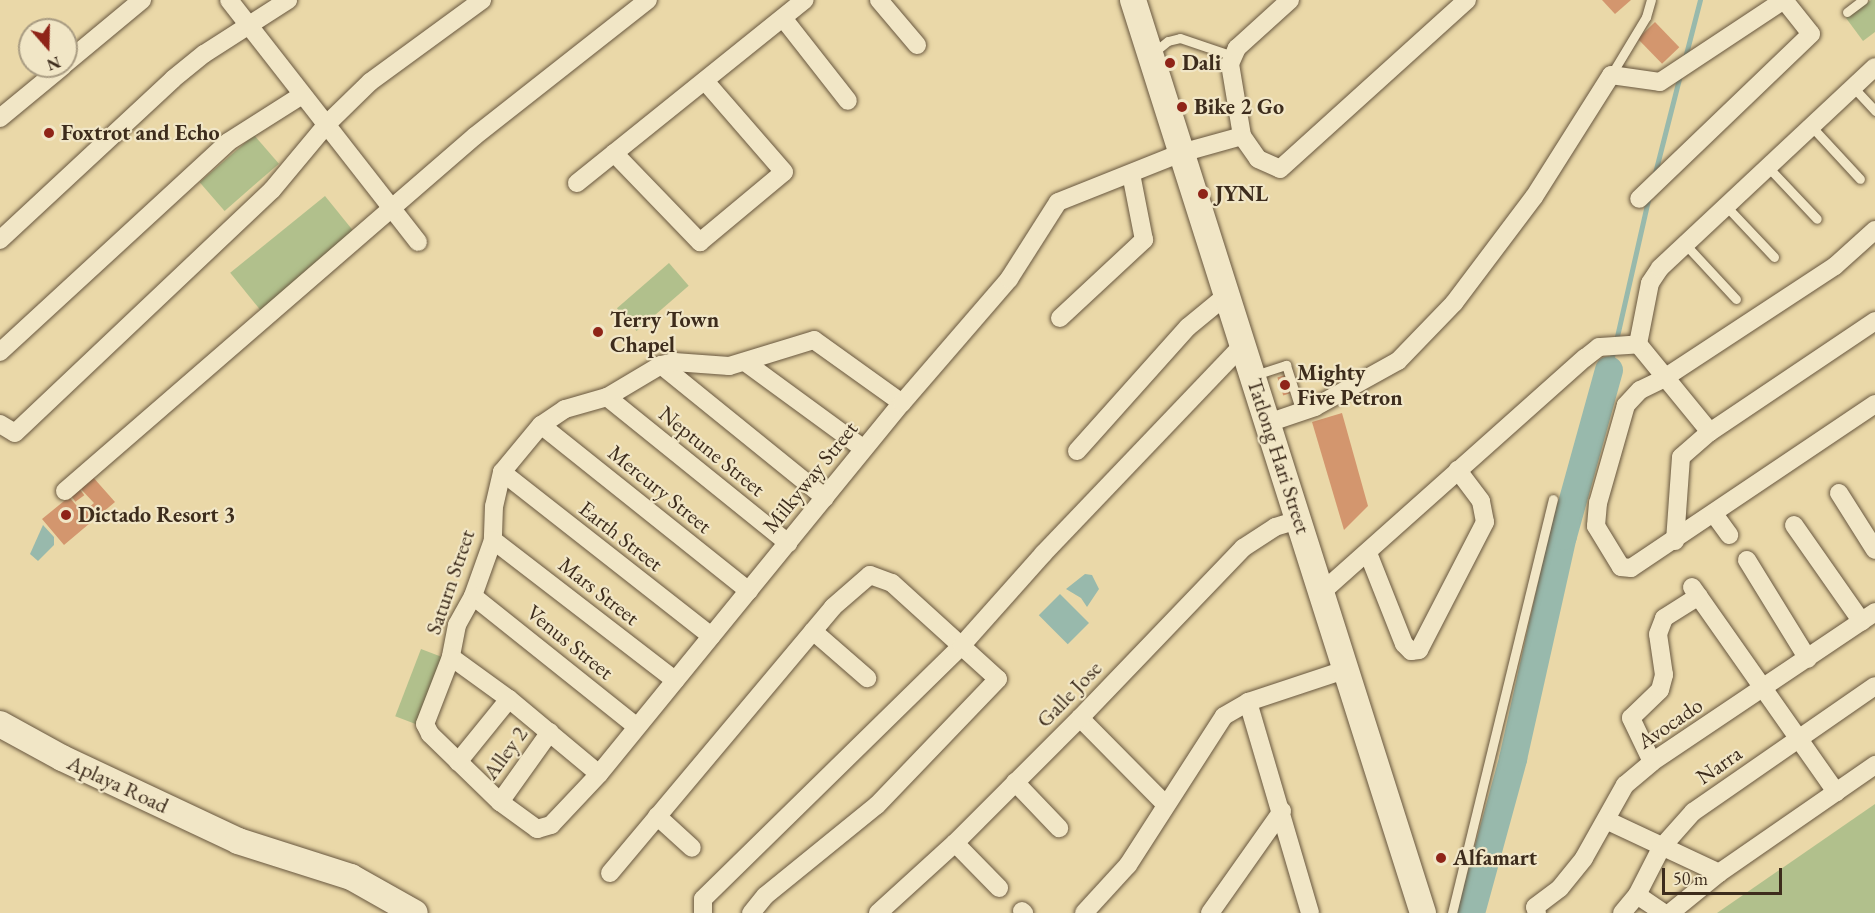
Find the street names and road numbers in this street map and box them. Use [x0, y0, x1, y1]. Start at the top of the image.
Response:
street label: Tatlong Hari Street [1241, 375, 1317, 537]
street label: Neptune Street [654, 400, 770, 502]
street label: Milkyway Street [757, 416, 863, 538]
street label: Mercury Street [603, 439, 717, 539]
street label: Earth Street [574, 495, 668, 577]
street label: Saturn Street [420, 526, 480, 638]
street label: Mars Street [553, 551, 645, 631]
street label: Venus Street [521, 599, 619, 685]
street label: Galle Jose [1031, 655, 1107, 733]
street label: Avocado [1632, 692, 1708, 754]
street label: Alley 2 [477, 721, 533, 785]
street label: Narra [1691, 740, 1747, 790]
street label: Aplaya Road [63, 749, 173, 819]

